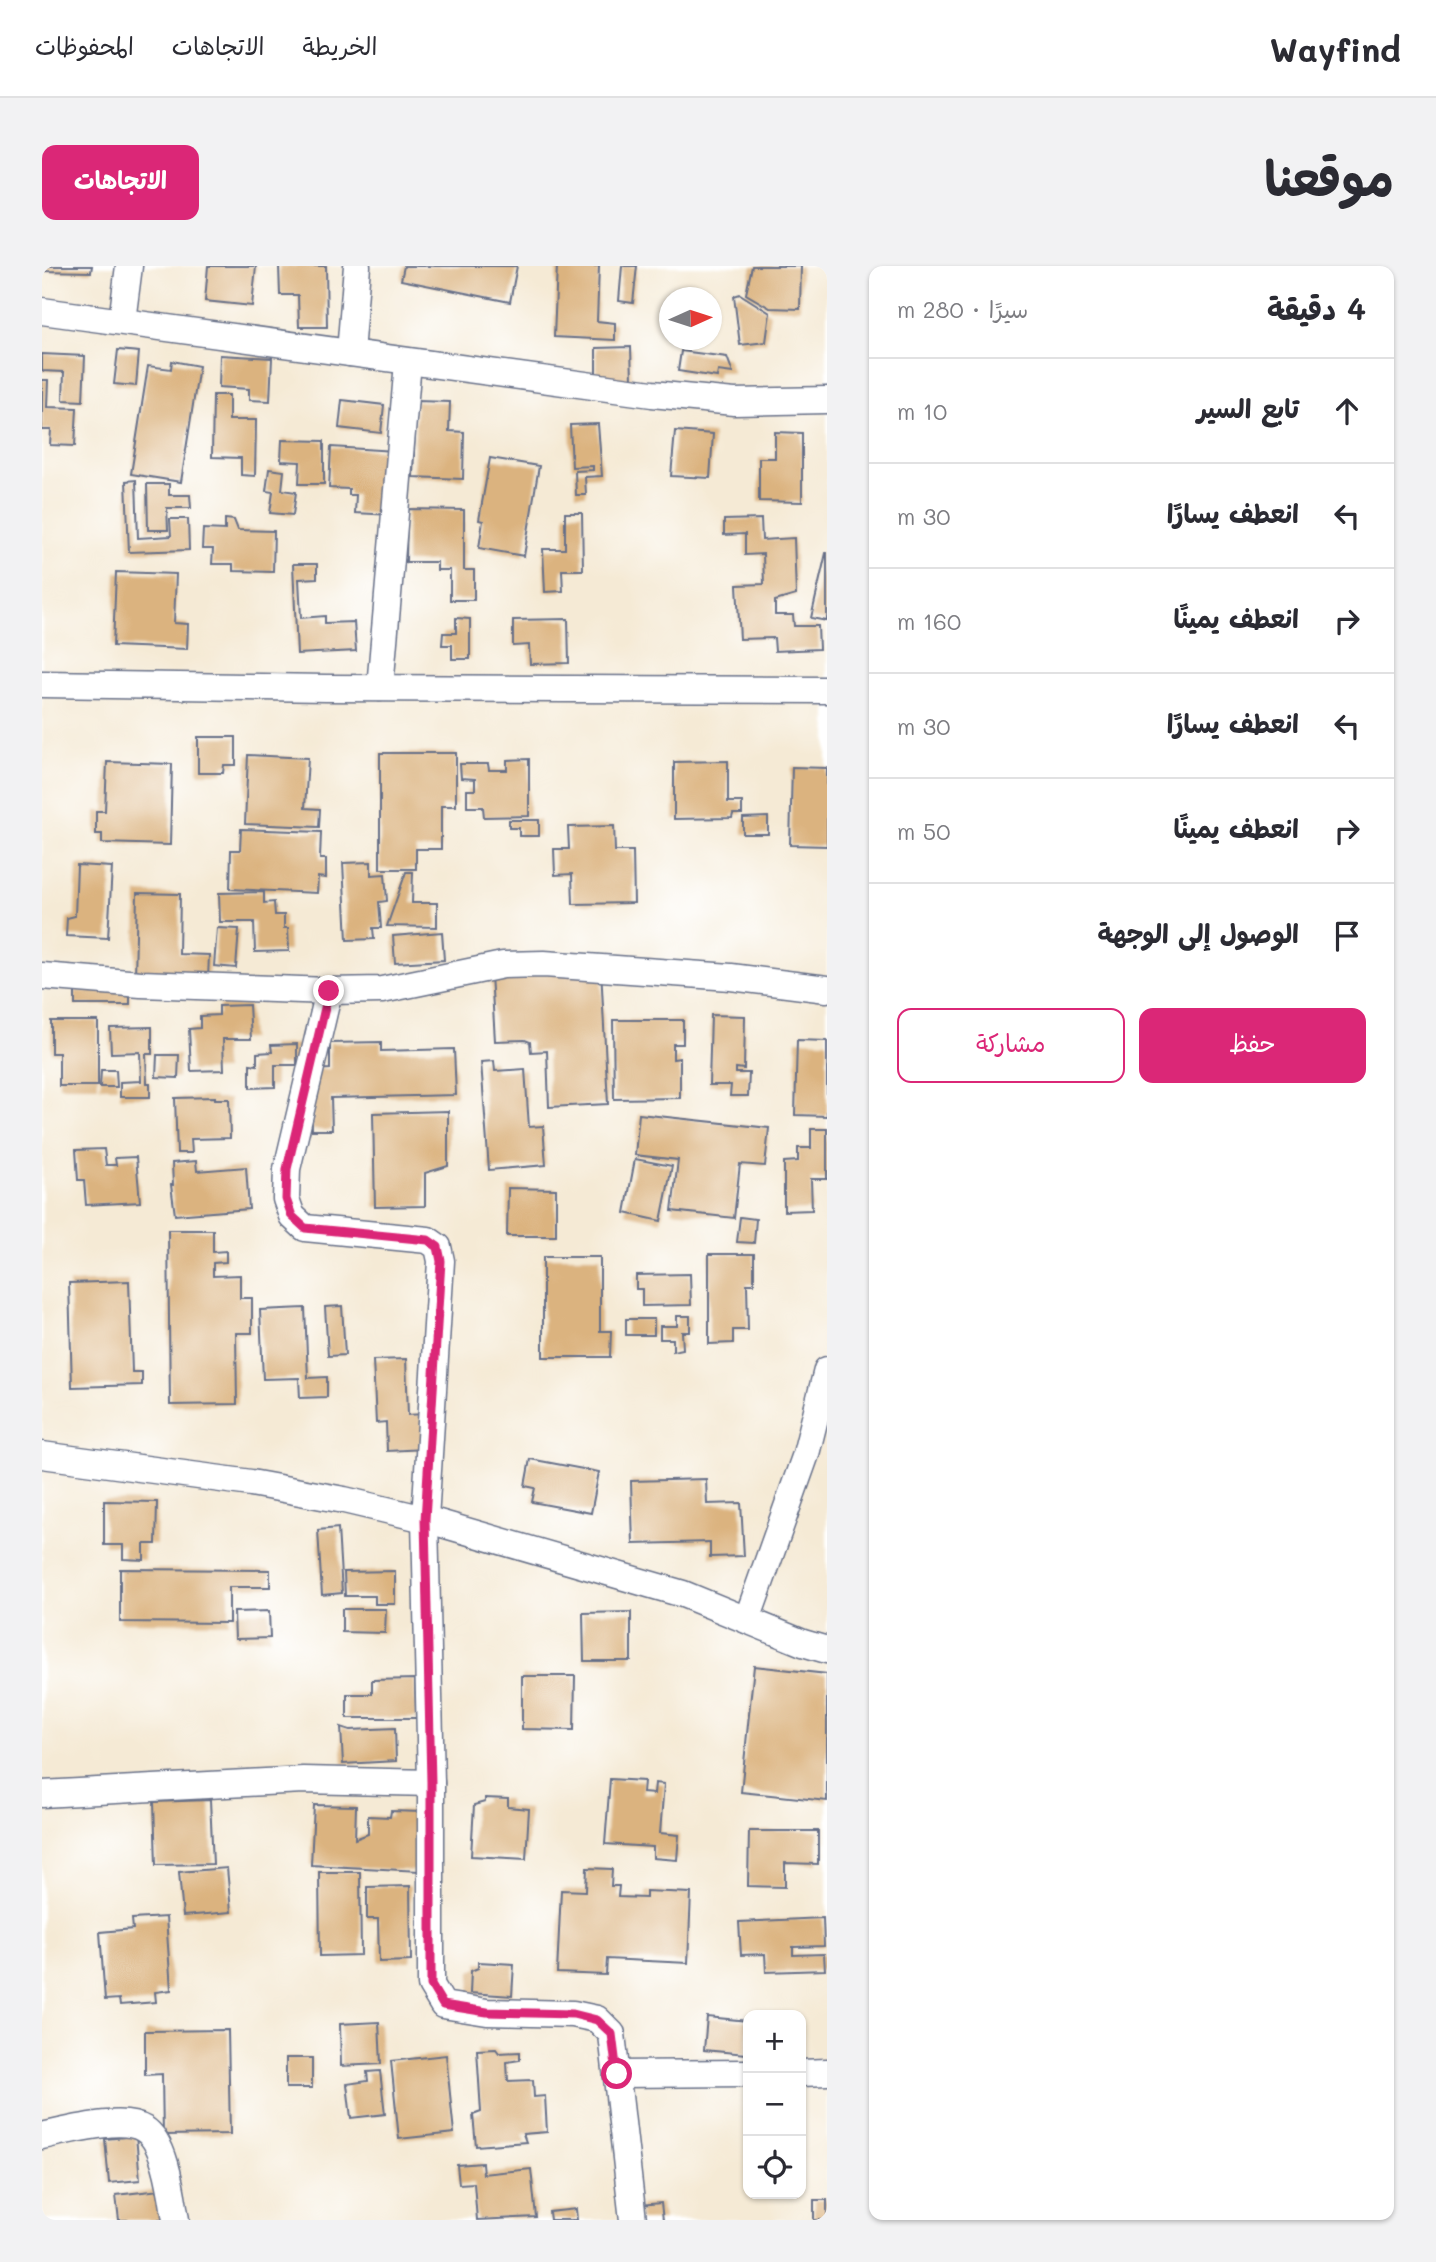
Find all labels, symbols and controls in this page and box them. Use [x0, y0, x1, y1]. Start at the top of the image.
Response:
text: Wayfind [1270, 27, 1401, 70]
text: المحفوظات [35, 30, 134, 61]
text: الاتجاهات [172, 30, 265, 61]
text: الخريطة [303, 30, 377, 61]
button: الاتجاهات [42, 145, 199, 220]
text: موقعنا [1264, 145, 1394, 208]
north arrow [659, 287, 722, 350]
text: 4 دقيقة [1267, 288, 1366, 328]
text: سيرًا · 280 m [897, 294, 1028, 324]
text: تابع السير [1197, 391, 1299, 425]
icon: ahead [1328, 392, 1366, 430]
text: 10 m [897, 396, 947, 426]
text: انعطف يسارًا [1167, 496, 1299, 530]
icon: left [1328, 497, 1366, 535]
text: 30 m [897, 501, 950, 531]
text: انعطف يمينًا [1174, 601, 1299, 635]
icon: right [1328, 602, 1366, 640]
text: 160 m [897, 606, 961, 636]
text: انعطف يسارًا [1167, 706, 1299, 740]
icon: left [1328, 707, 1366, 745]
text: 30 m [897, 711, 950, 741]
text: انعطف يمينًا [1174, 811, 1299, 845]
icon: right [1328, 812, 1366, 850]
text: 50 m [897, 816, 950, 846]
text: الوصول إلى الوجهة [1097, 916, 1299, 950]
icon: arrive [1328, 917, 1366, 955]
route end [313, 975, 344, 1006]
button: مشاركة [897, 1008, 1125, 1083]
button: حفظ [1139, 1008, 1366, 1083]
map controls [743, 2010, 806, 2199]
button: + [743, 2010, 806, 2073]
route start [601, 2058, 632, 2089]
button: − [743, 2073, 806, 2136]
button: locate [743, 2136, 806, 2199]

